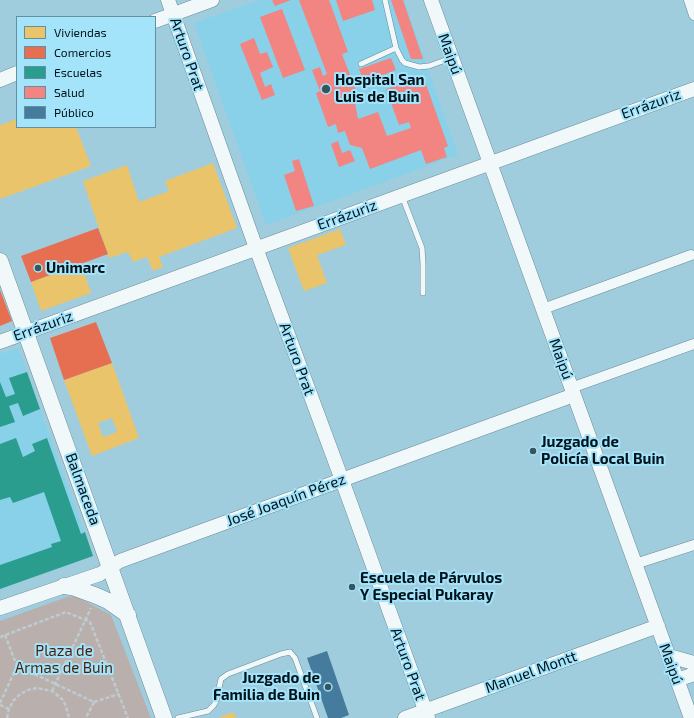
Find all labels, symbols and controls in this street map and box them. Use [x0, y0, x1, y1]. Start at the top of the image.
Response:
street label: Arturo Prat [166, 15, 208, 93]
legend [16, 16, 156, 128]
text: Viviendas [54, 25, 107, 39]
street label: Maipú [434, 31, 466, 77]
text: Comercios [54, 45, 111, 59]
text: Escuelas [54, 65, 102, 79]
place label: Hospital San Luis de Buin [335, 71, 425, 106]
marker: Hospital San Luis de Buin [320, 83, 332, 95]
text: Salud [54, 85, 85, 99]
street label: Errázuriz [619, 85, 683, 123]
text: Público [54, 105, 94, 119]
street label: Errázuriz [315, 196, 379, 234]
place label: Unimarc [46, 259, 105, 277]
marker: Unimarc [33, 263, 43, 273]
street label: Errázuriz [11, 307, 75, 345]
street label: Arturo Prat [276, 320, 318, 398]
street label: Maipú [545, 336, 577, 382]
place label: Juzgado de Policía Local Buin [541, 433, 665, 468]
marker: Juzgado de Policía Local Buin [528, 446, 538, 456]
street label: Balmaceda [62, 450, 104, 528]
street label: José Joaquín Pérez [224, 470, 348, 530]
place label: Escuela de Párvulos Y Especial Pukaray [360, 569, 502, 604]
marker: Escuela de Párvulos Y Especial Pukaray [347, 582, 357, 592]
street label: Arturo Prat [387, 625, 429, 703]
street label: Maipú [655, 641, 687, 687]
park label: Plaza de Armas de Buin [15, 642, 113, 677]
street label: Manuel Montt [483, 647, 579, 697]
place label: Juzgado de Familia de Buin [213, 669, 320, 704]
marker: Juzgado de Familia de Buin [323, 682, 333, 692]

